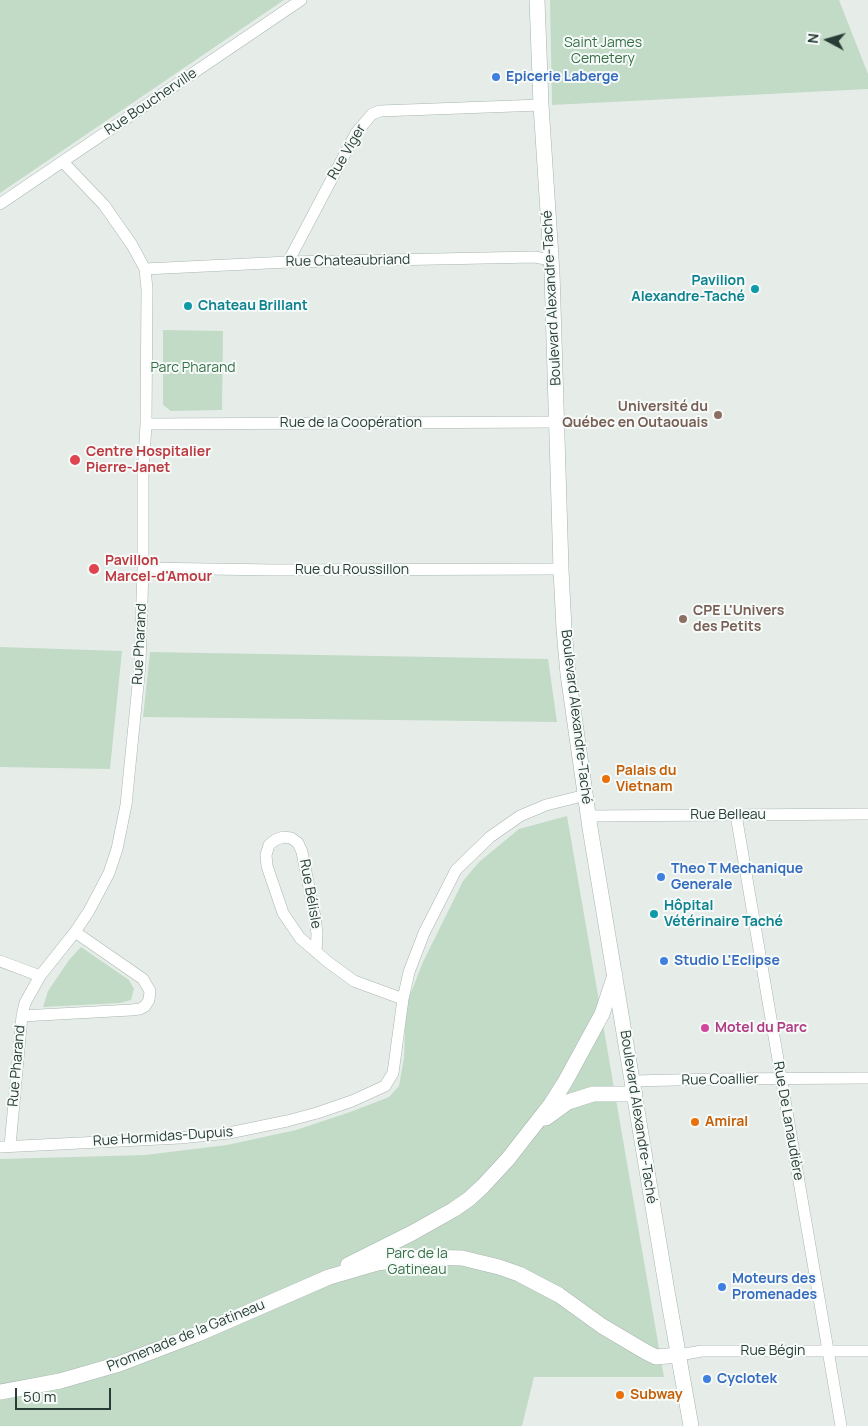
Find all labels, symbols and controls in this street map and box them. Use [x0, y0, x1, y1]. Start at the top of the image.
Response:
north arrow [803, 15, 853, 65]
text: N [803, 32, 823, 44]
park label: Saint James Cemetery [564, 35, 642, 68]
street label: Rue Boucherville [102, 65, 200, 139]
place label: Epicerie Laberge [506, 69, 619, 85]
marker: Epicerie Laberge [490, 71, 502, 83]
street label: Rue Viger [324, 121, 370, 183]
street label: Boulevard Alexandre-Taché [539, 210, 565, 386]
street label: Rue Chateaubriand [286, 252, 410, 270]
place label: Pavilion Alexandre-Taché [631, 273, 745, 306]
marker: Pavilion Alexandre-Taché [749, 283, 761, 295]
place label: Chateau Brillant [198, 298, 308, 314]
marker: Chateau Brillant [182, 300, 194, 312]
park label: Parc Pharand [150, 360, 236, 376]
place label: Université du Québec en Outaouais [562, 399, 708, 432]
marker: Université du Québec en Outaouais [712, 409, 724, 421]
street label: Rue de la Coopération [280, 415, 422, 431]
place label: Centre Hospitalier Pierre-Janet [86, 444, 211, 477]
marker: Centre Hospitalier Pierre-Janet [68, 453, 82, 467]
place label: Pavillon Marcel-d'Amour [105, 553, 212, 586]
marker: Pavillon Marcel-d'Amour [87, 562, 101, 576]
street label: Rue du Roussillon [295, 562, 409, 578]
street label: Rue Pharand [129, 603, 151, 685]
place label: CPE L'Univers des Petits [693, 603, 784, 636]
marker: CPE L'Univers des Petits [677, 613, 689, 625]
street label: Boulevard Alexandre-Taché [557, 629, 595, 805]
place label: Palais du Vietnam [616, 763, 677, 796]
marker: Palais du Vietnam [600, 773, 612, 785]
street label: Rue Belleau [690, 807, 766, 823]
street label: Rue Bélisle [296, 858, 324, 930]
place label: Theo T Mechanique Generale [671, 861, 803, 894]
marker: Theo T Mechanique Generale [655, 871, 667, 883]
place label: Hôpital Vétérinaire Taché [664, 898, 783, 930]
marker: Hôpital Vétérinaire Taché [648, 908, 660, 920]
place label: Studio L'Eclipse [674, 953, 780, 969]
marker: Studio L'Eclipse [658, 955, 670, 967]
place label: Motel du Parc [715, 1020, 807, 1036]
marker: Motel du Parc [699, 1022, 711, 1034]
street label: Rue Pharand [5, 1025, 29, 1107]
street label: Boulevard Alexandre-Taché [616, 1029, 660, 1205]
street label: Rue De Lanaudière [769, 1060, 807, 1182]
street label: Rue Coallier [681, 1071, 759, 1089]
place label: Amiral [705, 1114, 748, 1130]
marker: Amiral [689, 1116, 701, 1128]
street label: Rue Hormidas-Dupuis [92, 1124, 234, 1150]
park label: Parc de la Gatineau [386, 1246, 448, 1278]
place label: Moteurs des Promenades [732, 1271, 817, 1304]
marker: Moteurs des Promenades [716, 1281, 728, 1293]
street label: Promenade de la Gatineau [105, 1297, 267, 1375]
street label: Rue Bégin [741, 1343, 805, 1359]
place label: Cyclotek [717, 1371, 777, 1387]
marker: Cyclotek [701, 1373, 713, 1385]
scale bar [18, 1378, 114, 1410]
text: 50 m [23, 1386, 57, 1407]
place label: Subway [630, 1387, 683, 1403]
marker: Subway [614, 1389, 626, 1401]

